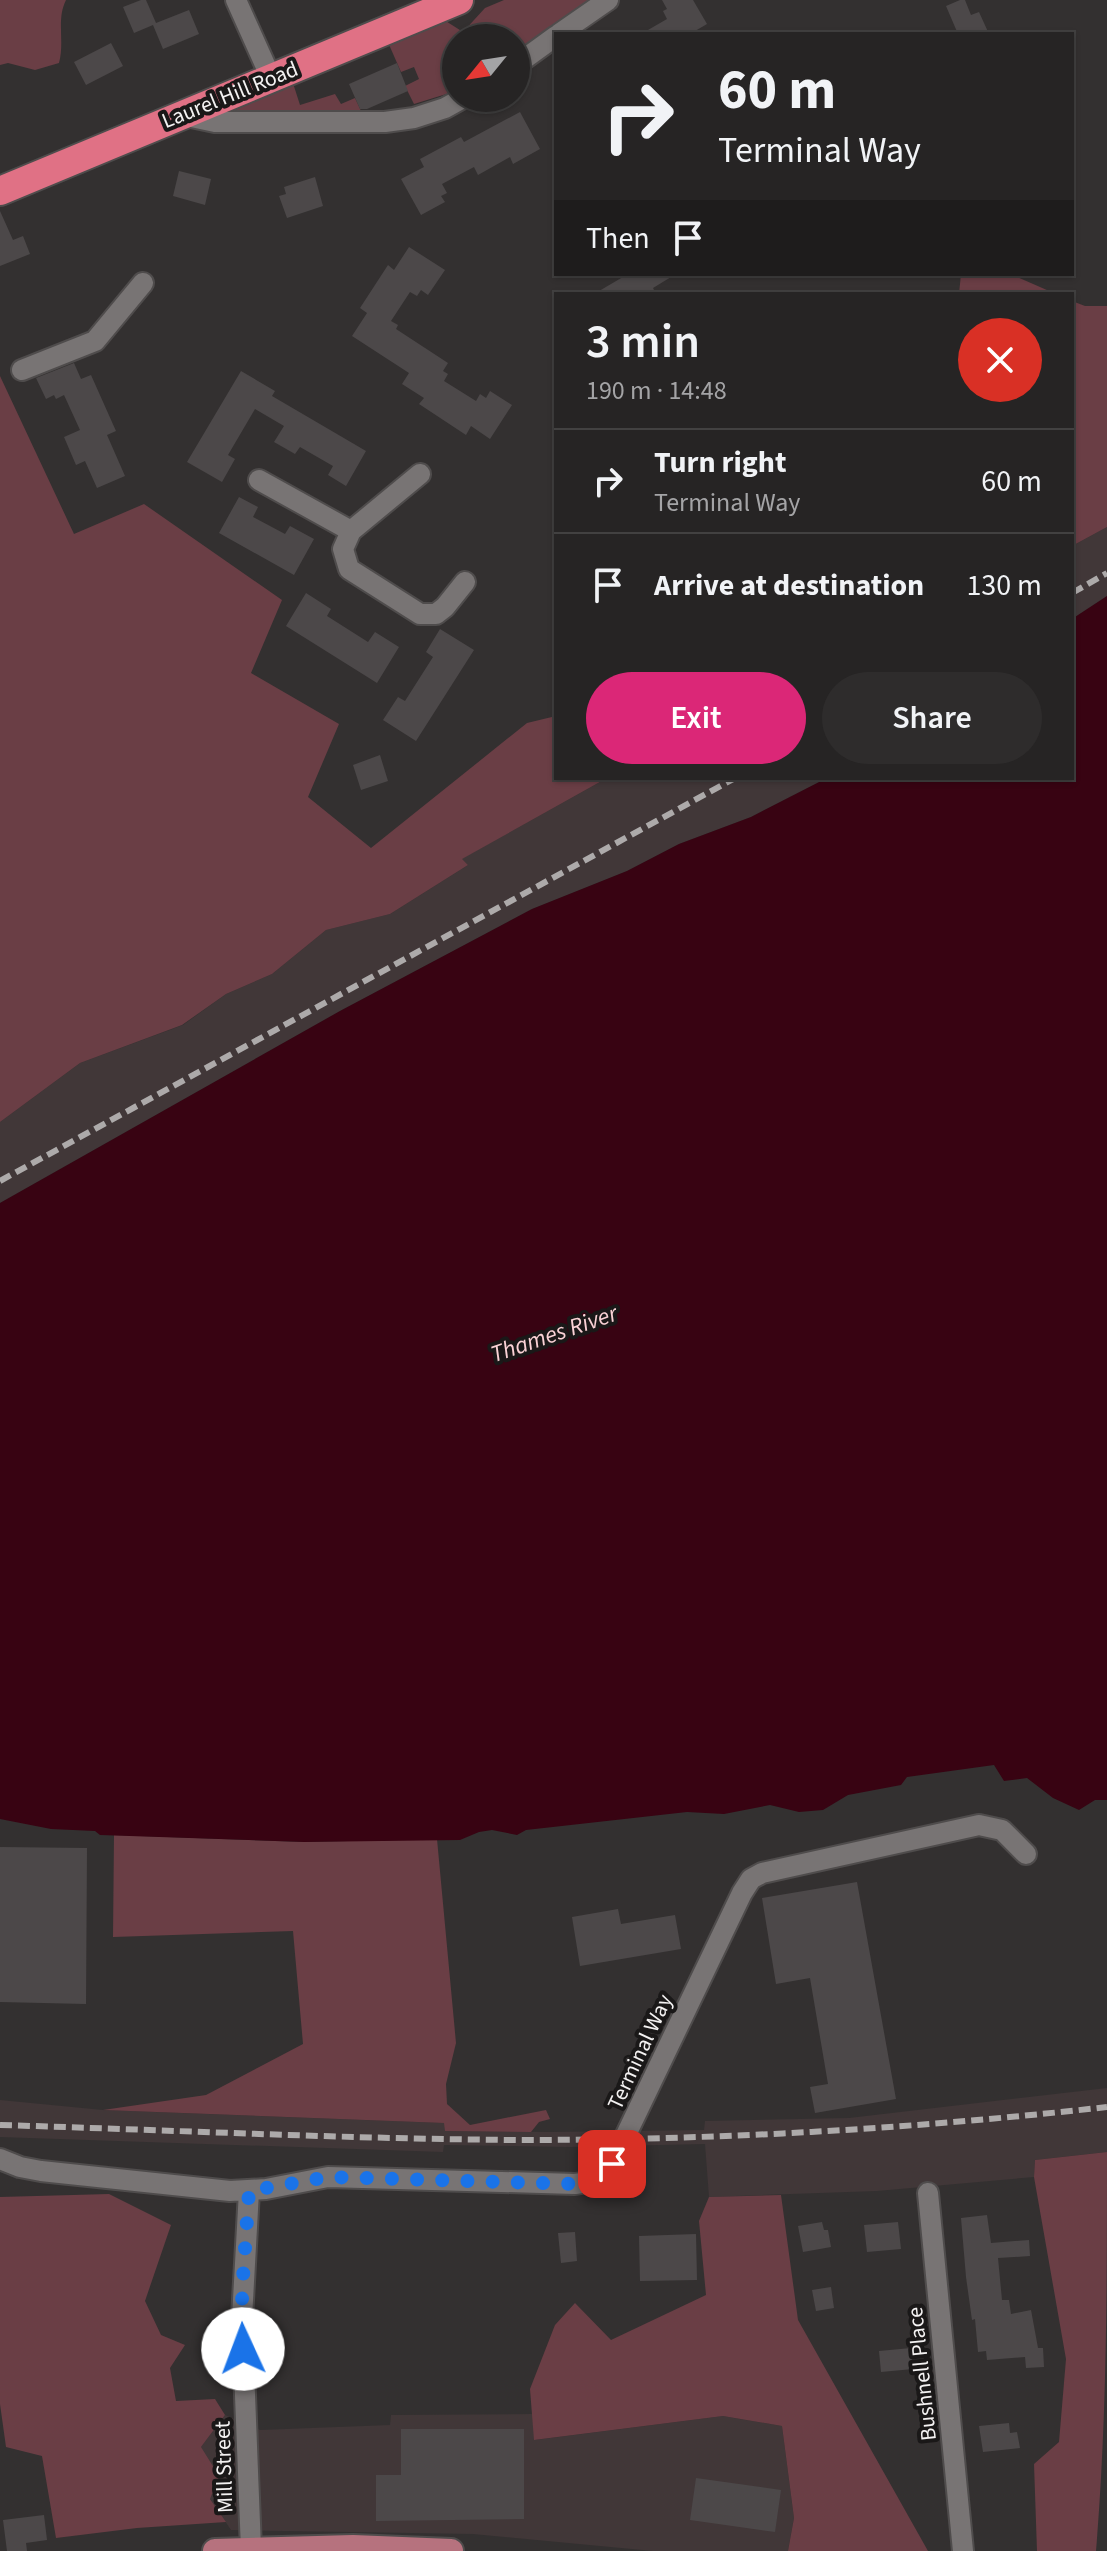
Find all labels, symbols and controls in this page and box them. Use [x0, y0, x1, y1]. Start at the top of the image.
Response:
north arrow [442, 24, 530, 112]
map controls [442, 24, 530, 112]
text: 60 m [718, 51, 836, 130]
street label: Laurel Hill Road [157, 53, 303, 137]
icon: right [586, 64, 690, 168]
text: Terminal Way [718, 125, 921, 176]
icon: arrive [666, 216, 710, 260]
text: Then [586, 217, 650, 260]
text: 3 min [586, 308, 700, 376]
button: close [958, 318, 1042, 402]
text: 190 m · 14:48 [586, 372, 727, 409]
text: Turn right [654, 441, 786, 484]
icon: right [586, 459, 630, 503]
text: 60 m [981, 460, 1042, 503]
text: Terminal Way [654, 484, 801, 521]
icon: arrive [586, 563, 630, 607]
text: Arrive at destination [654, 564, 924, 607]
text: 130 m [966, 564, 1042, 607]
button: Exit [586, 672, 806, 764]
button: Share [822, 672, 1042, 764]
water label: Thames River [486, 1295, 624, 1372]
street label: Terminal Way [599, 1988, 681, 2115]
pin [578, 2130, 646, 2198]
icon: arrive [590, 2142, 634, 2186]
street label: Bushnell Place [899, 2305, 945, 2442]
position arrow [201, 2307, 285, 2391]
street label: Mill Street [206, 2420, 242, 2514]

